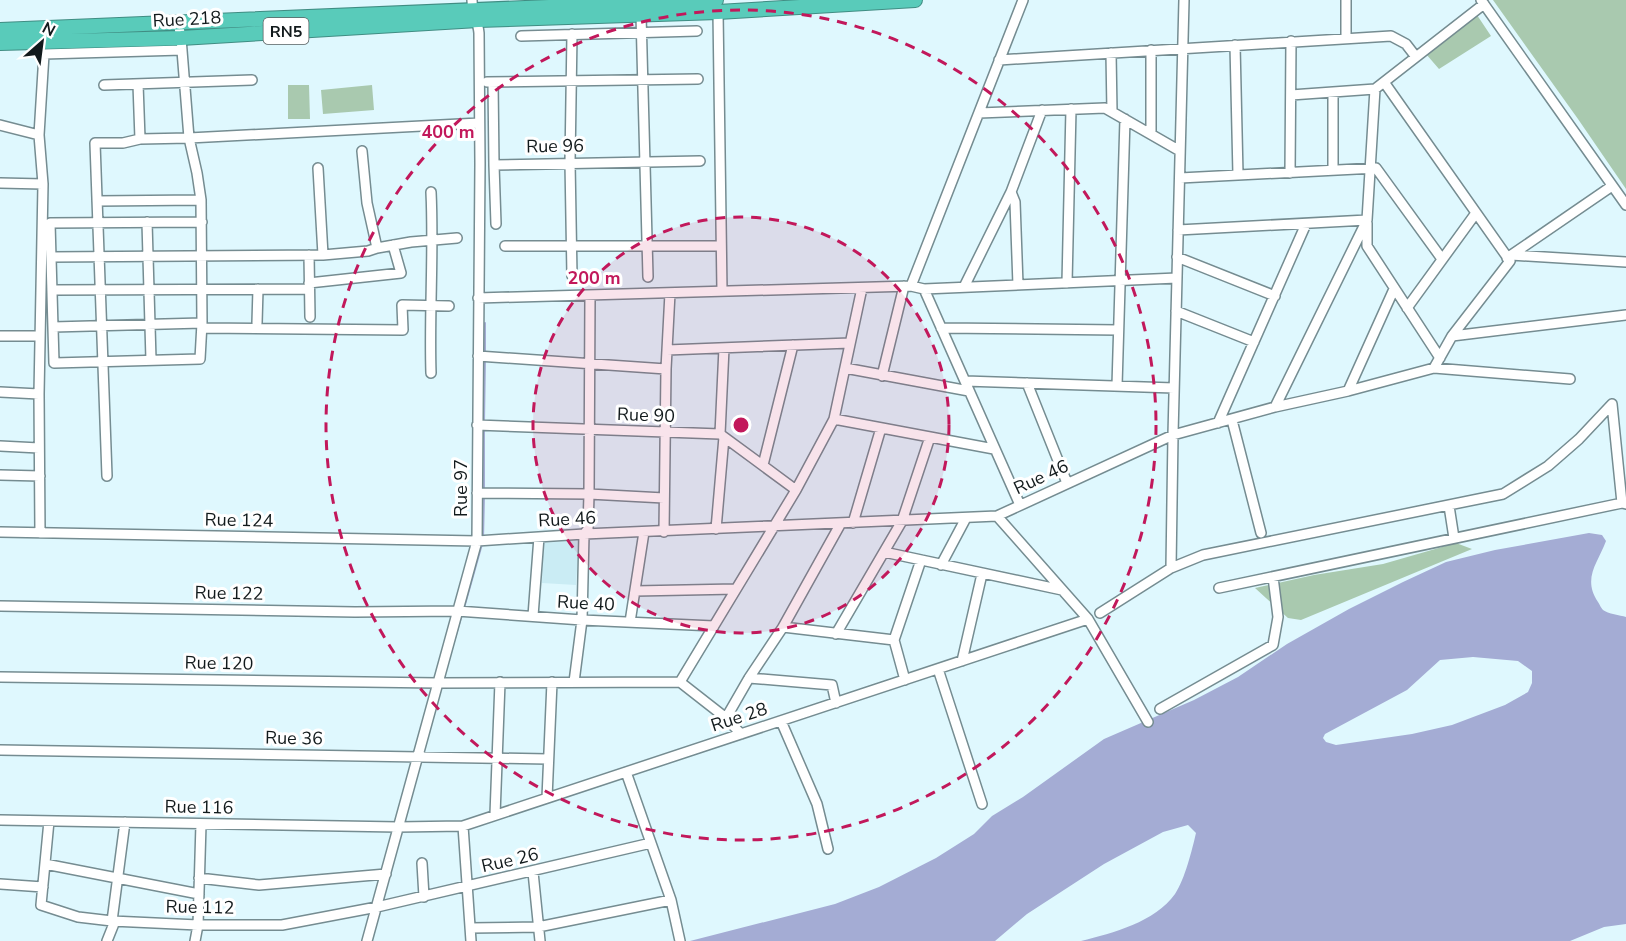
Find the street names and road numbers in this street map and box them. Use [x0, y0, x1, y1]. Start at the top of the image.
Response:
street label: Rue 218 [152, 5, 222, 33]
road number: RN5 [264, 18, 308, 44]
street label: Rue 96 [526, 133, 584, 159]
street label: Rue 90 [617, 402, 675, 428]
street label: Rue 46 [1010, 454, 1072, 500]
street label: Rue 97 [449, 459, 473, 517]
street label: Rue 46 [537, 505, 597, 533]
street label: Rue 124 [204, 507, 274, 533]
street label: Rue 122 [194, 580, 264, 606]
street label: Rue 40 [556, 589, 616, 617]
street label: Rue 120 [184, 650, 254, 676]
street label: Rue 28 [708, 697, 770, 737]
street label: Rue 36 [265, 725, 323, 751]
street label: Rue 116 [164, 794, 234, 820]
street label: Rue 26 [479, 842, 541, 878]
street label: Rue 112 [165, 894, 235, 920]

